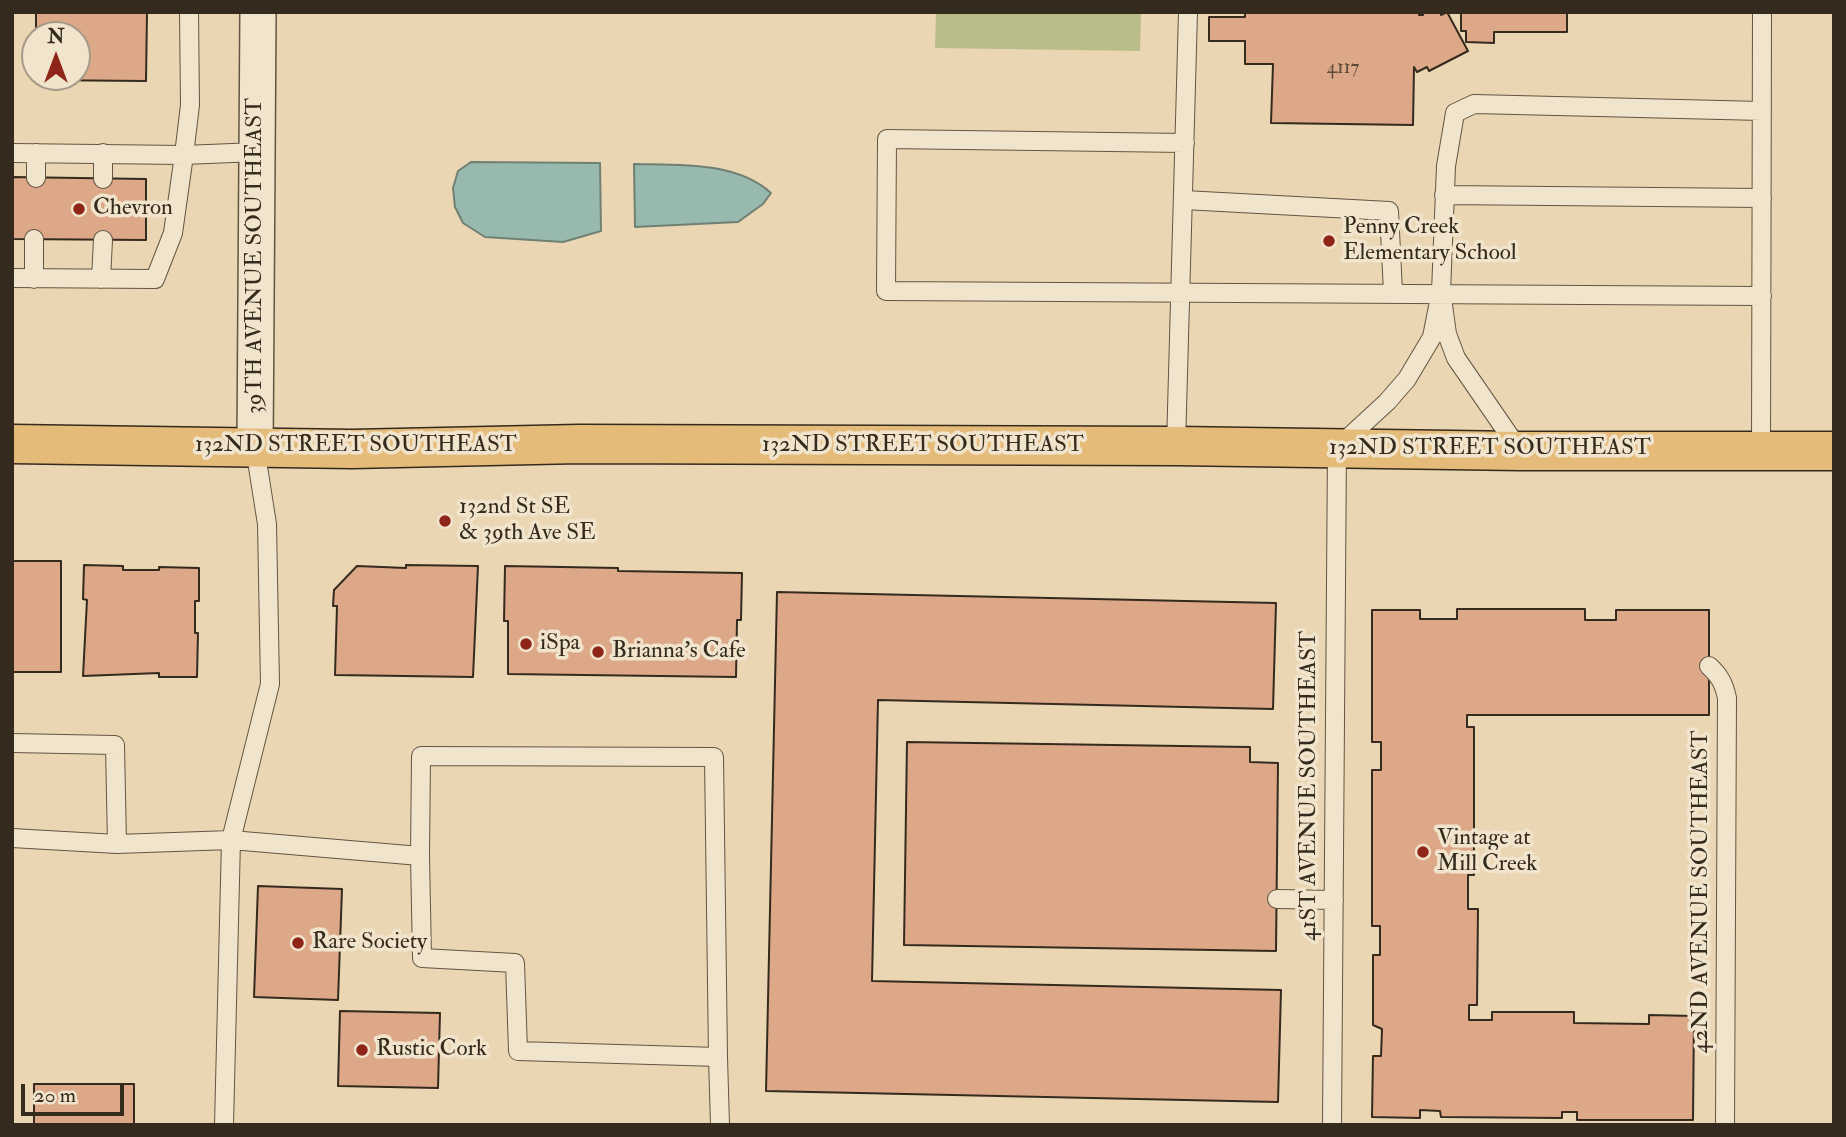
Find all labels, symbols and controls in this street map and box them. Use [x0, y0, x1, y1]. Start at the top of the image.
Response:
north arrow [21, 21, 91, 91]
text: N [47, 25, 65, 49]
house number: 4117 [1327, 58, 1359, 80]
street label: 39TH AVENUE SOUTHEAST [242, 98, 270, 414]
place label: Chevron [93, 195, 173, 223]
marker: Chevron [71, 201, 87, 217]
place label: Penny Creek Elementary School [1343, 214, 1517, 268]
marker: Penny Creek Elementary School [1321, 233, 1337, 249]
street label: 132ND STREET SOUTHEAST [195, 432, 517, 460]
street label: 132ND STREET SOUTHEAST [762, 432, 1084, 460]
street label: 132ND STREET SOUTHEAST [1329, 435, 1651, 463]
place label: 132nd St SE & 39th Ave SE [459, 494, 596, 548]
marker: 132nd St SE & 39th Ave SE [437, 513, 453, 529]
place label: iSpa [540, 630, 580, 658]
street label: 41ST AVENUE SOUTHEAST [1296, 631, 1324, 941]
marker: iSpa [518, 636, 534, 652]
place label: Brianna's Cafe [612, 638, 746, 666]
marker: Brianna's Cafe [590, 644, 606, 660]
street label: 42ND AVENUE SOUTHEAST [1688, 730, 1716, 1054]
place label: Vintage at Mill Creek [1437, 825, 1537, 879]
marker: Vintage at Mill Creek [1415, 844, 1431, 860]
place label: Rare Society [312, 929, 427, 957]
marker: Rare Society [290, 935, 306, 951]
place label: Rustic Cork [376, 1036, 487, 1064]
marker: Rustic Cork [354, 1042, 370, 1058]
scale bar [24, 1070, 128, 1114]
text: 20 m [34, 1082, 76, 1109]

